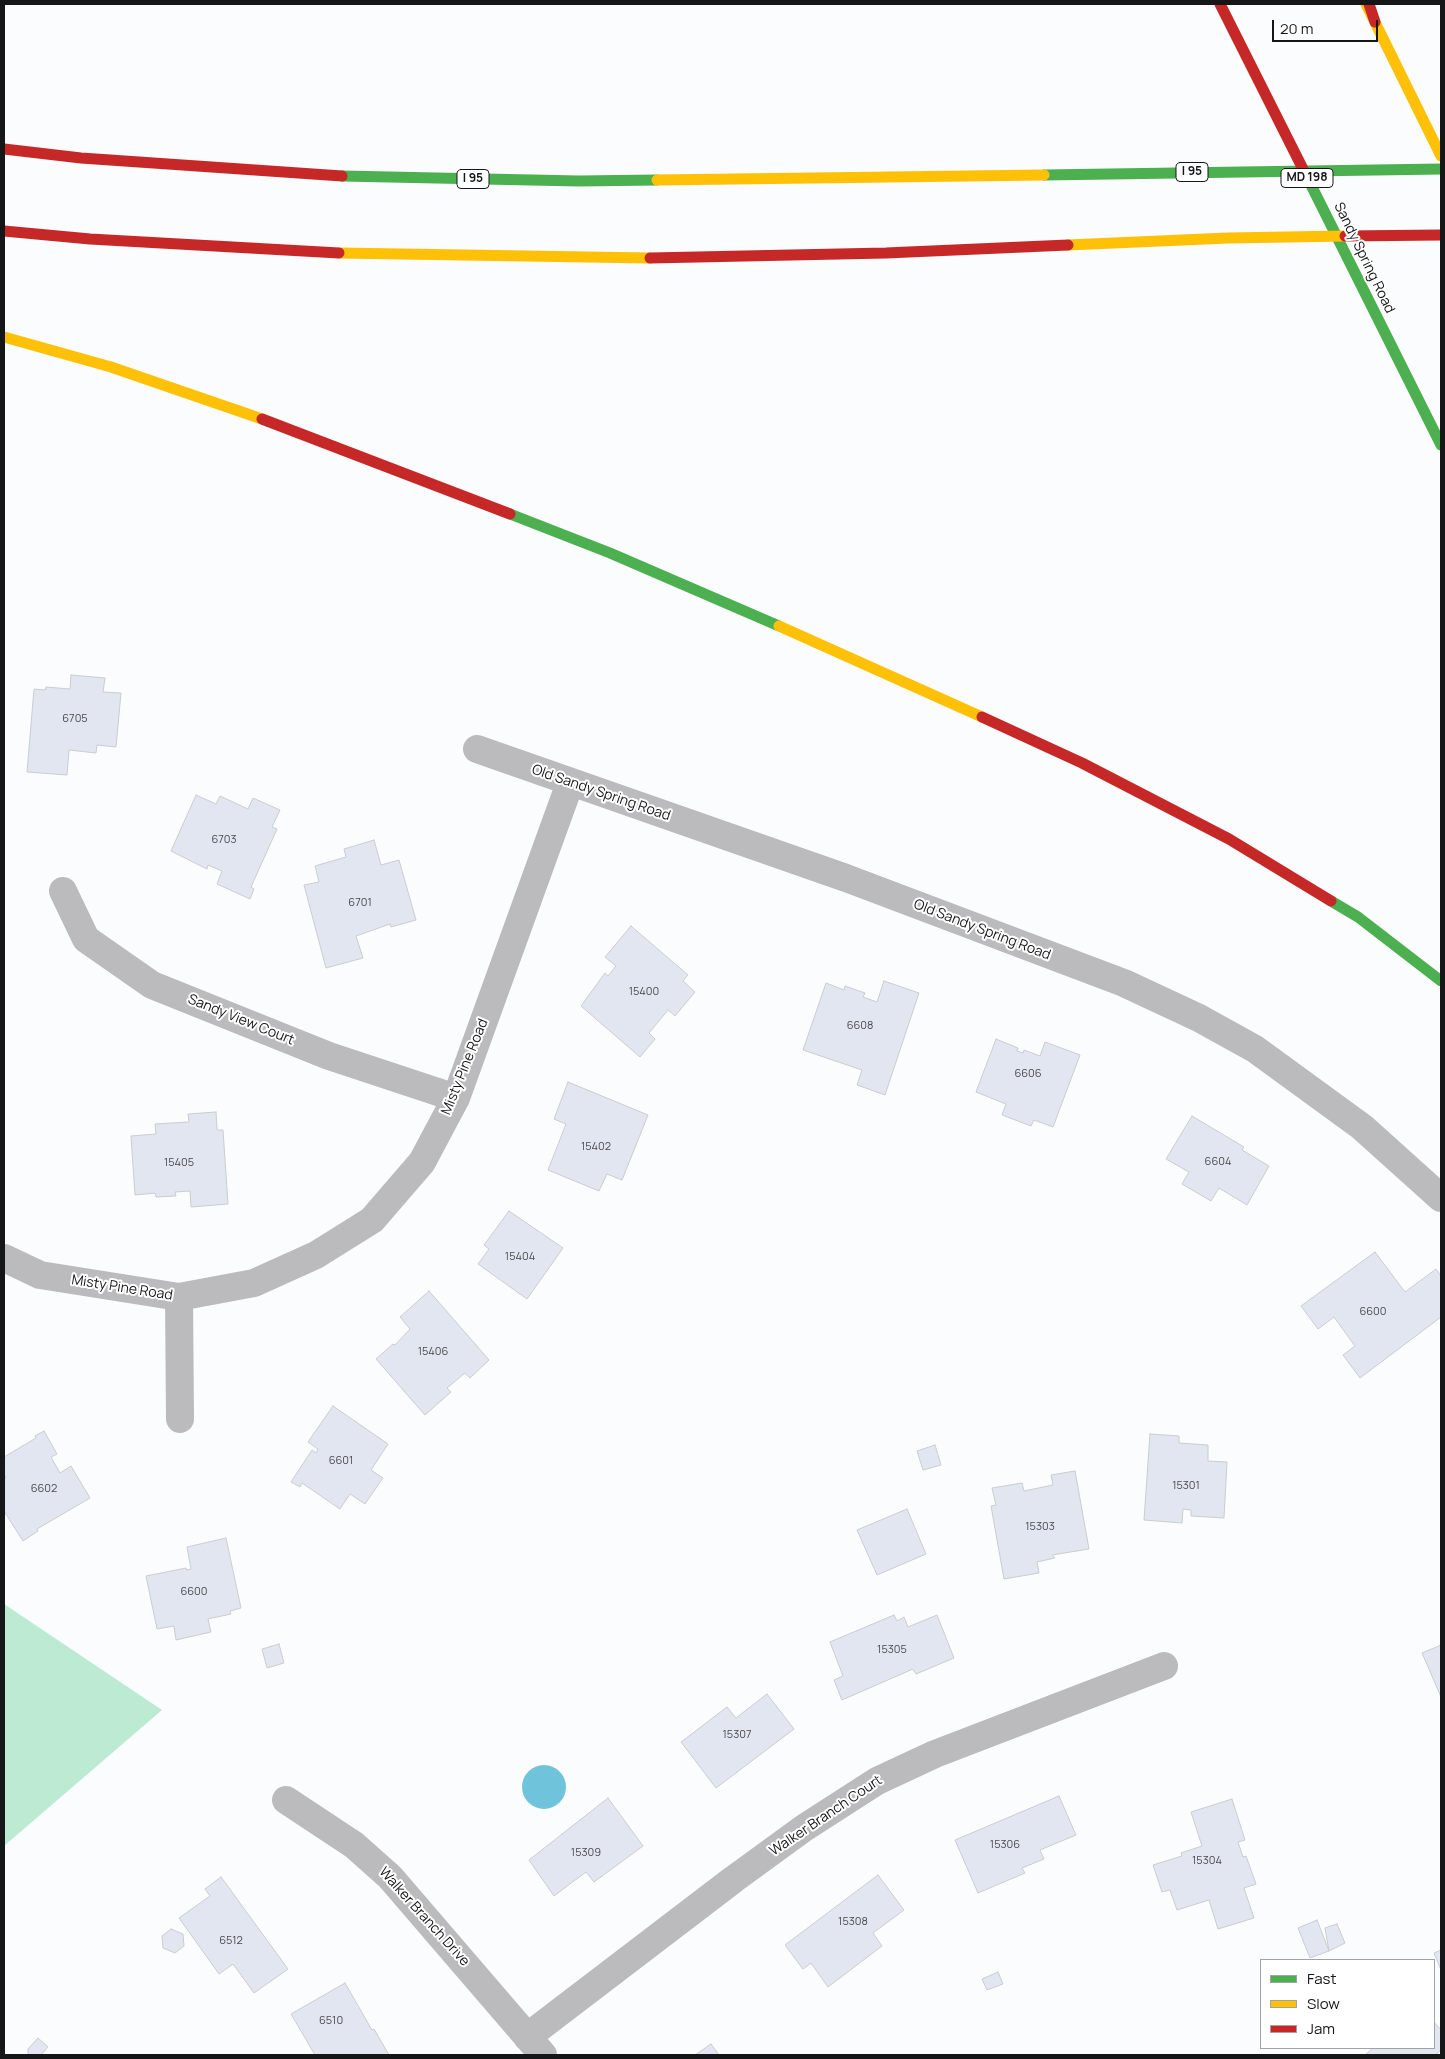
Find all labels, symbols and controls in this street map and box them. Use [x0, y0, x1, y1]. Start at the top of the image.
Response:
scale bar [1275, 10, 1381, 42]
text: 20 m [1280, 18, 1313, 39]
road number: I 95 [1176, 162, 1208, 182]
road number: MD 198 [1281, 168, 1333, 188]
road number: I 95 [457, 170, 489, 188]
street label: Sandy Spring Road [1330, 200, 1398, 316]
house number: 6705 [62, 712, 88, 726]
street label: Old Sandy Spring Road [529, 761, 673, 825]
house number: 6703 [211, 833, 237, 847]
house number: 6701 [348, 896, 372, 910]
street label: Old Sandy Spring Road [911, 896, 1053, 964]
house number: 15400 [629, 985, 659, 999]
street label: Sandy View Court [185, 991, 297, 1049]
street label: Misty Pine Road [438, 1017, 492, 1117]
house number: 6608 [847, 1019, 873, 1033]
house number: 6606 [1014, 1067, 1042, 1081]
house number: 15402 [581, 1140, 611, 1154]
house number: 6604 [1205, 1155, 1231, 1169]
house number: 15405 [164, 1156, 194, 1170]
house number: 15404 [505, 1250, 535, 1264]
street label: Misty Pine Road [70, 1272, 174, 1304]
house number: 6600 [1359, 1305, 1387, 1319]
house number: 15406 [418, 1345, 448, 1359]
house number: 6601 [329, 1454, 353, 1468]
house number: 15301 [1172, 1479, 1200, 1493]
house number: 6602 [31, 1482, 57, 1496]
house number: 15303 [1025, 1520, 1055, 1534]
house number: 6600 [180, 1585, 208, 1599]
house number: 15305 [877, 1643, 907, 1657]
house number: 15307 [723, 1728, 751, 1742]
street label: Walker Branch Court [767, 1772, 885, 1860]
house number: 15306 [990, 1838, 1020, 1852]
house number: 15309 [571, 1846, 601, 1860]
house number: 15304 [1192, 1854, 1222, 1868]
street label: Walker Branch Drive [375, 1864, 473, 1970]
house number: 15308 [838, 1915, 868, 1929]
house number: 6512 [219, 1934, 243, 1948]
legend [1260, 1959, 1435, 2049]
text: Fast [1307, 1968, 1336, 1989]
text: Slow [1307, 1993, 1340, 2014]
house number: 6510 [319, 2014, 343, 2028]
text: Jam [1307, 2018, 1335, 2039]

